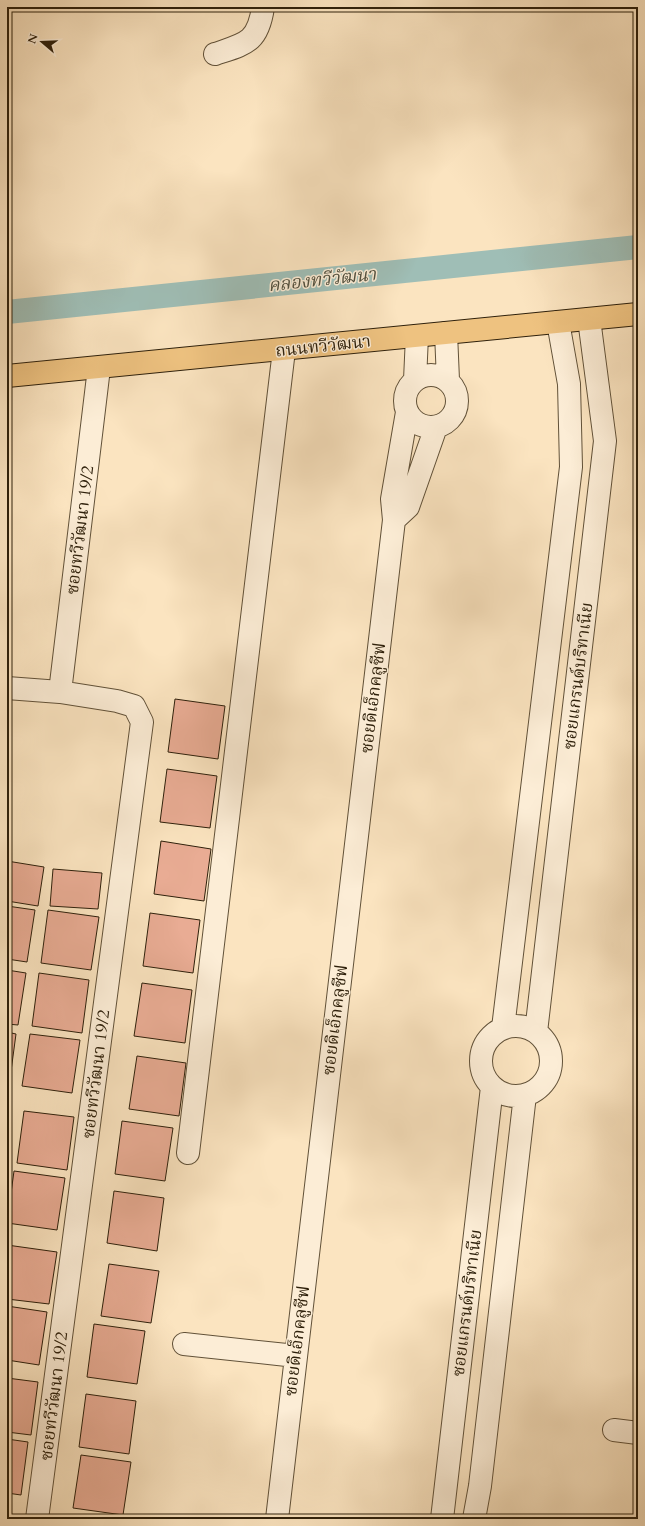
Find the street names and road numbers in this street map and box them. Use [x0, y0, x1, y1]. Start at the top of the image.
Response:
street label: ถนนทวีวัฒนา [274, 330, 372, 362]
street label: ซอยทวีวัฒนา 19/2 [61, 464, 99, 596]
street label: ซอยแกรนด์บริทาเนีย [558, 601, 598, 751]
street label: ซอยดิเอ็กคลูซีฟ [355, 642, 391, 754]
street label: ซอยดิเอ็กคลูซีฟ [317, 964, 353, 1076]
street label: ซอยทวีวัฒนา 19/2 [77, 1008, 115, 1140]
street label: ซอยแกรนด์บริทาเนีย [447, 1228, 487, 1378]
street label: ซอยดิเอ็กคลูซีฟ [279, 1285, 315, 1397]
street label: ซอยทวีวัฒนา 19/2 [35, 1330, 73, 1462]

